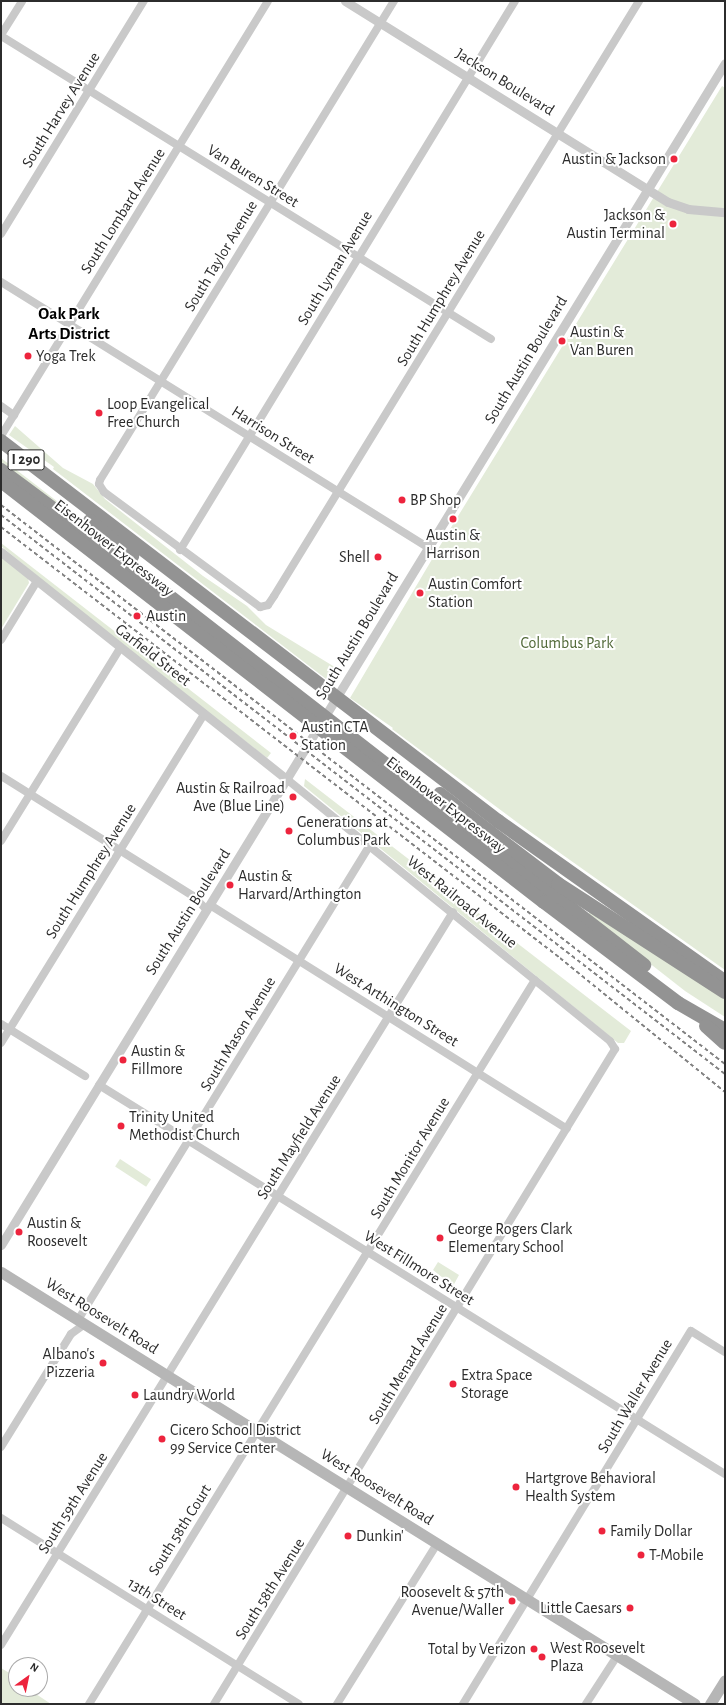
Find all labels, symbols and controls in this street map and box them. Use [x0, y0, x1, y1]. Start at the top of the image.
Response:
street label: Jackson Boulevard [452, 44, 558, 120]
street label: South Harvey Avenue [18, 49, 104, 171]
street label: Van Buren Street [204, 140, 302, 212]
street label: South Lombard Avenue [77, 145, 169, 277]
place label: Austin & Jackson [562, 149, 666, 169]
marker: Austin & Jackson [669, 154, 679, 164]
street label: South Taylor Avenue [180, 197, 262, 315]
place label: Jackson & Austin Terminal [567, 205, 665, 243]
street label: South Lyman Avenue [293, 207, 377, 329]
marker: Jackson & Austin Terminal [668, 219, 678, 229]
street label: South Humphrey Avenue [393, 226, 489, 370]
street label: South Austin Boulevard [480, 293, 572, 427]
district label: Oak Park Arts District [28, 304, 110, 344]
place label: Austin & Van Buren [570, 322, 634, 360]
marker: Austin & Van Buren [557, 336, 567, 346]
place label: Yoga Trek [36, 346, 96, 366]
marker: Yoga Trek [23, 351, 33, 361]
place label: Loop Evangelical Free Church [107, 394, 209, 432]
street label: Harrison Street [228, 402, 318, 468]
marker: Loop Evangelical Free Church [94, 408, 104, 418]
road number: I 290 [7, 447, 45, 473]
place label: BP Shop [410, 490, 461, 510]
street label: Eisenhower Expressway [50, 495, 178, 601]
marker: BP Shop [397, 495, 407, 505]
marker: Austin & Harrison [448, 514, 458, 524]
place label: Austin & Harrison [426, 525, 480, 563]
place label: Shell [339, 547, 370, 567]
marker: Shell [373, 552, 383, 562]
street label: South Austin Boulevard [311, 569, 403, 703]
place label: Austin Comfort Station [428, 574, 522, 612]
marker: Austin Comfort Station [415, 588, 425, 598]
place label: Austin [146, 606, 186, 626]
marker: Austin [131, 610, 143, 622]
street label: Garfield Street [111, 620, 195, 690]
park label: Columbus Park [520, 633, 614, 653]
place label: Austin CTA Station [301, 717, 368, 755]
marker: Austin CTA Station [288, 731, 298, 741]
street label: Eisenhower Expressway [382, 752, 510, 858]
place label: Austin & Railroad Ave (Blue Line) [176, 778, 285, 816]
marker: Austin & Railroad Ave (Blue Line) [288, 792, 298, 802]
street label: South Humphrey Avenue [42, 800, 140, 942]
place label: Generations at Columbus Park [297, 812, 390, 850]
marker: Generations at Columbus Park [284, 826, 294, 836]
street label: South Austin Boulevard [141, 845, 235, 979]
street label: West Railroad Avenue [403, 852, 521, 952]
place label: Austin & Harvard/Arthington [238, 866, 361, 904]
marker: Austin & Harvard/Arthington [225, 880, 235, 890]
street label: West Arthington Street [330, 959, 462, 1051]
street label: South Mason Avenue [196, 973, 280, 1095]
place label: Austin & Fillmore [131, 1041, 185, 1079]
marker: Austin & Fillmore [118, 1055, 128, 1065]
street label: South Mayfield Avenue [253, 1071, 345, 1203]
street label: South Monitor Avenue [366, 1094, 454, 1222]
place label: Trinity United Methodist Church [129, 1107, 240, 1145]
marker: Trinity United Methodist Church [116, 1121, 126, 1131]
place label: Austin & Roosevelt [27, 1213, 87, 1251]
place label: George Rogers Clark Elementary School [448, 1219, 572, 1257]
street label: West Fillmore Street [360, 1226, 478, 1310]
marker: Austin & Roosevelt [14, 1227, 24, 1237]
marker: George Rogers Clark Elementary School [435, 1233, 445, 1243]
street label: West Roosevelt Road [42, 1274, 162, 1358]
street label: South Menard Avenue [364, 1300, 452, 1428]
street label: South Waller Avenue [593, 1335, 677, 1457]
place label: Albano's Pizzeria [43, 1344, 95, 1382]
marker: Albano's Pizzeria [98, 1358, 108, 1368]
place label: Extra Space Storage [461, 1365, 532, 1403]
marker: Extra Space Storage [448, 1379, 458, 1389]
place label: Laundry World [143, 1385, 235, 1405]
marker: Laundry World [130, 1390, 140, 1400]
place label: Cicero School District 99 Service Center [170, 1420, 301, 1458]
marker: Cicero School District 99 Service Center [157, 1434, 167, 1444]
street label: West Roosevelt Road [317, 1445, 437, 1529]
street label: South 59th Avenue [34, 1449, 112, 1557]
place label: Hartgrove Behavioral Health System [525, 1468, 656, 1506]
street label: South 58th Court [144, 1481, 216, 1579]
marker: Hartgrove Behavioral Health System [510, 1481, 522, 1493]
place label: Family Dollar [610, 1521, 692, 1541]
place label: Dunkin' [356, 1526, 404, 1546]
marker: Family Dollar [597, 1526, 607, 1536]
marker: Dunkin' [343, 1531, 353, 1541]
street label: South 58th Avenue [231, 1535, 309, 1643]
place label: T-Mobile [649, 1545, 704, 1565]
marker: T-Mobile [636, 1550, 646, 1560]
street label: 13th Street [124, 1573, 190, 1625]
place label: Roosevelt & 57th Avenue/Waller [401, 1582, 504, 1620]
marker: Roosevelt & 57th Avenue/Waller [507, 1596, 517, 1606]
place label: Little Caesars [540, 1598, 622, 1618]
marker: Little Caesars [625, 1603, 635, 1613]
place label: West Roosevelt Plaza [550, 1638, 645, 1676]
place label: Total by Verizon [428, 1639, 526, 1659]
marker: Total by Verizon [529, 1644, 539, 1654]
marker: West Roosevelt Plaza [537, 1652, 547, 1662]
north arrow [8, 1657, 48, 1697]
text: N [28, 1661, 40, 1674]

